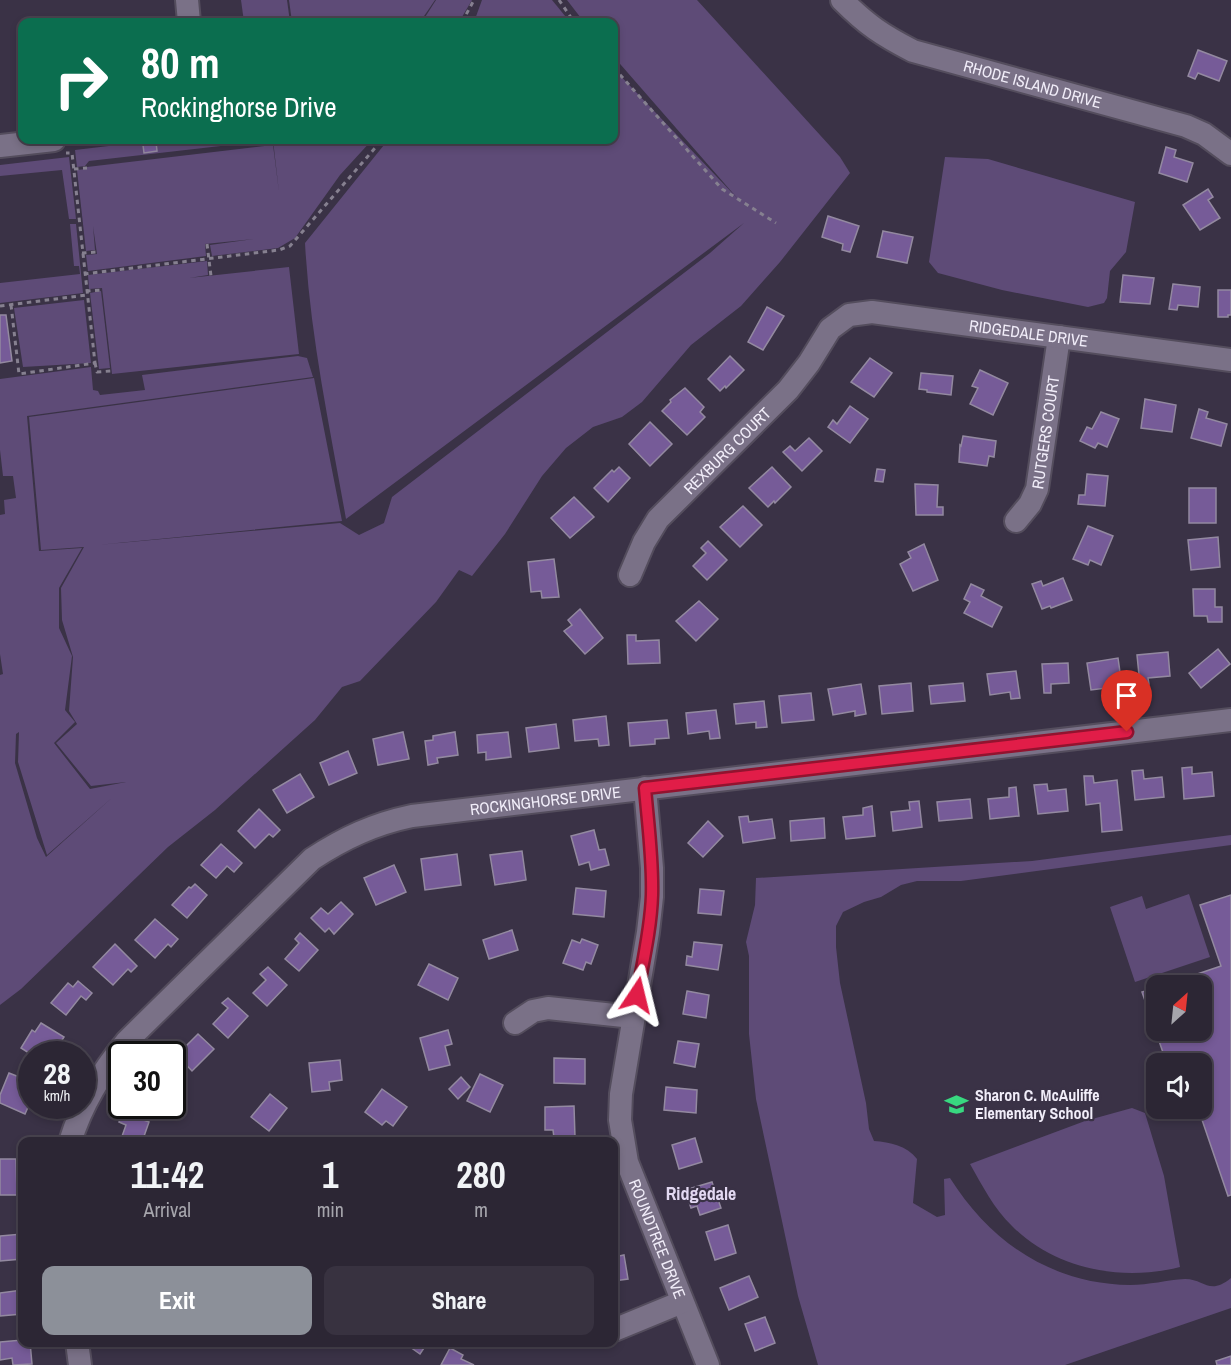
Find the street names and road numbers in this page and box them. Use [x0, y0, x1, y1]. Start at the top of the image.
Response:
street label: RHODE ISLAND DRIVE [961, 54, 1104, 113]
street label: RIDGEDALE DRIVE [968, 314, 1090, 352]
street label: RUTGERS COURT [1026, 374, 1064, 490]
street label: REXBURG COURT [678, 402, 776, 499]
street label: ROCKINGHORSE DRIVE [469, 781, 622, 820]
street label: ROUNDTREE DRIVE [624, 1176, 691, 1302]

